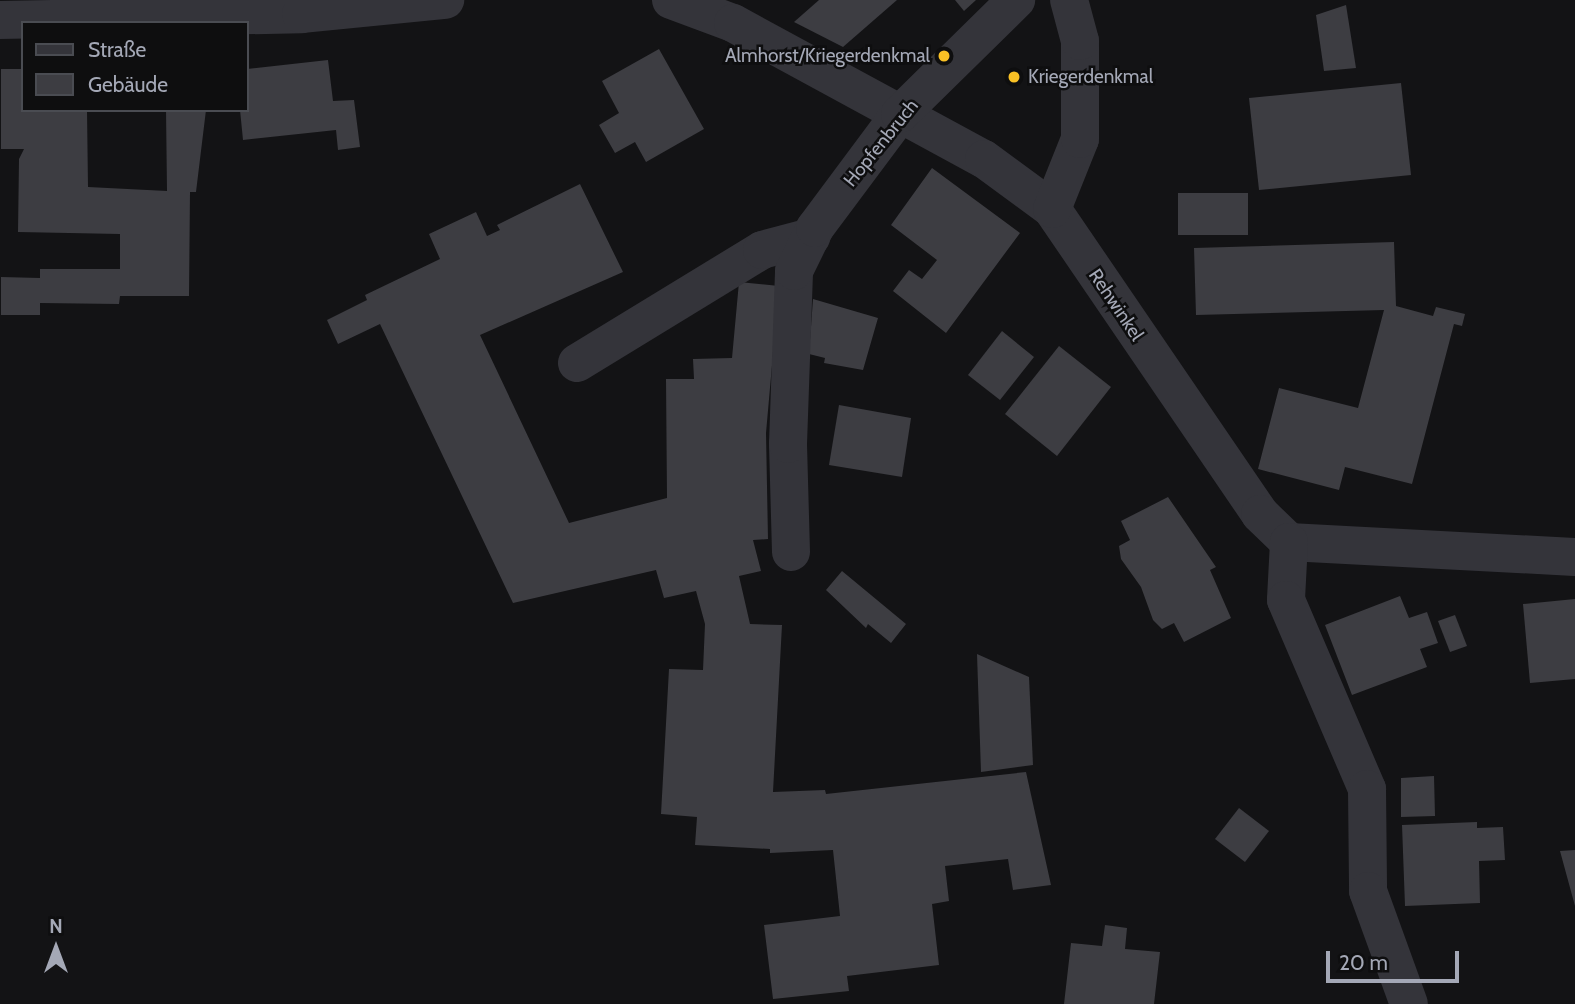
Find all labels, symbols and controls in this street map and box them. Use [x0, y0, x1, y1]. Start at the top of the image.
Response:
legend [21, 21, 248, 112]
text: Straße [88, 37, 146, 62]
place label: Almhorst/Kriegerdenkmal [725, 45, 930, 67]
marker: Almhorst/Kriegerdenkmal [936, 48, 952, 64]
place label: Kriegerdenkmal [1028, 66, 1153, 88]
marker: Kriegerdenkmal [1006, 69, 1022, 85]
text: Gebäude [88, 72, 168, 97]
street label: Hopfenbruch [839, 95, 923, 191]
street label: Rehwinkel [1084, 265, 1148, 345]
north arrow [21, 913, 91, 983]
text: N [49, 915, 63, 938]
scale bar [1330, 937, 1463, 981]
text: 20 m [1339, 950, 1388, 975]

